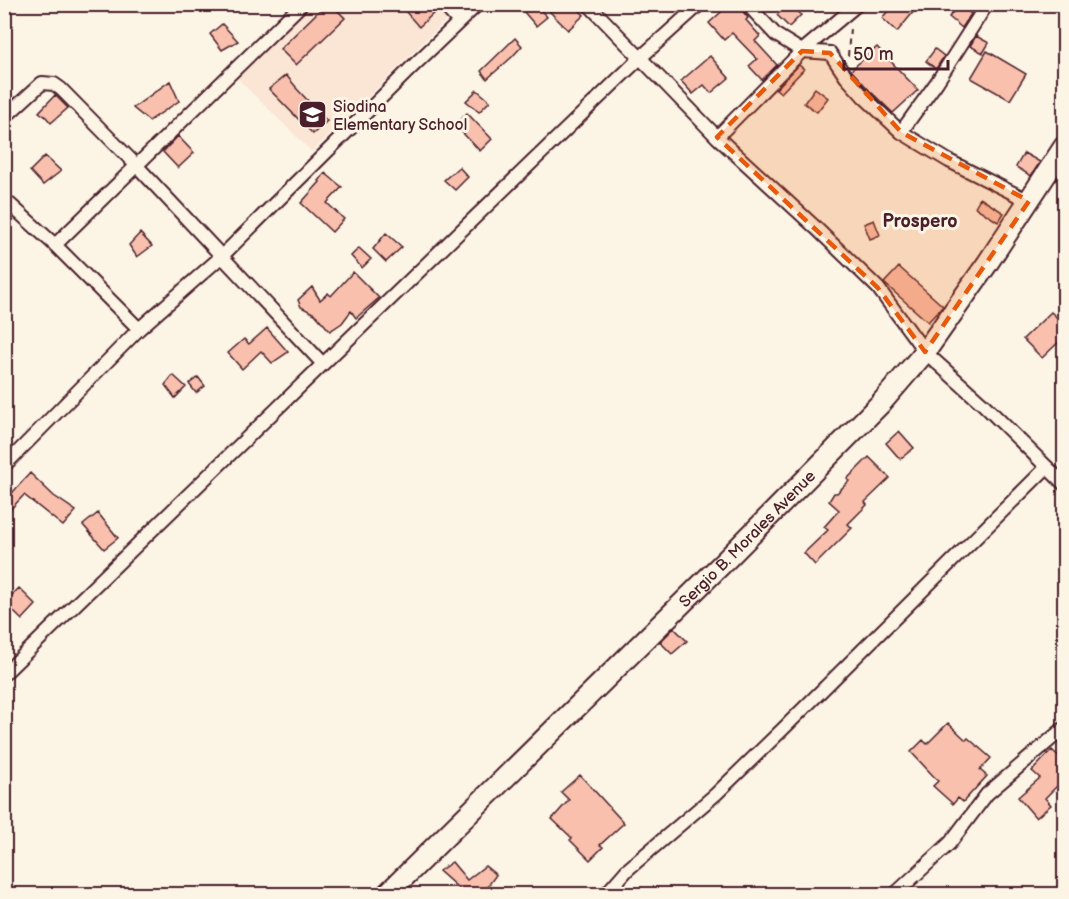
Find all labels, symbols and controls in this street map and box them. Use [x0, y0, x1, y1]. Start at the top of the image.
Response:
scale bar [844, 33, 948, 71]
text: 50 m [853, 44, 894, 65]
place label: Siodina Elementary School [333, 98, 467, 135]
school or university icon: Siodina Elementary School [296, 99, 328, 131]
district label: Prospero [883, 211, 957, 232]
street label: Sergio B. Morales Avenue [676, 467, 820, 612]

